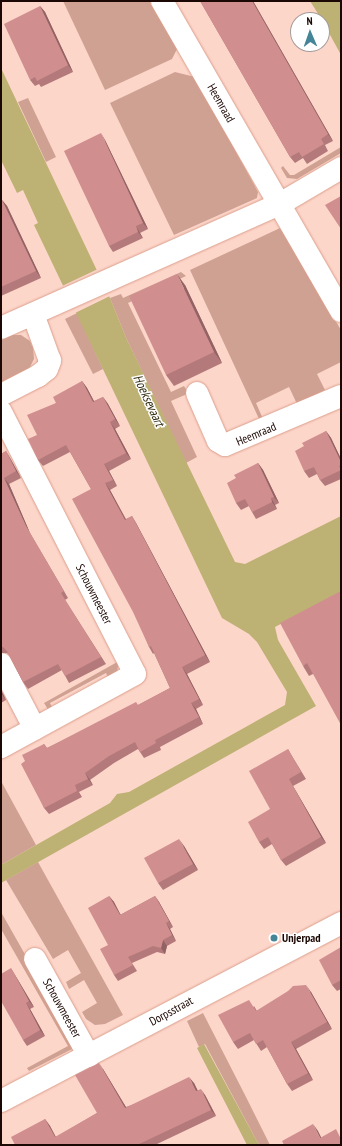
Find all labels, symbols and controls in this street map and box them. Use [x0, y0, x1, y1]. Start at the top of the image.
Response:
north arrow [290, 12, 330, 52]
text: N [306, 14, 313, 28]
street label: Heemraad [204, 81, 238, 125]
water label: Hoeksevaart [129, 373, 167, 429]
street label: Heemraad [234, 419, 278, 449]
street label: Schouwmeester [73, 562, 115, 626]
place label: Unjerpad [282, 931, 321, 945]
marker: Unjerpad [269, 933, 279, 943]
street label: Schouwmeester [40, 976, 84, 1040]
street label: Dorpsstraat [147, 993, 195, 1029]

